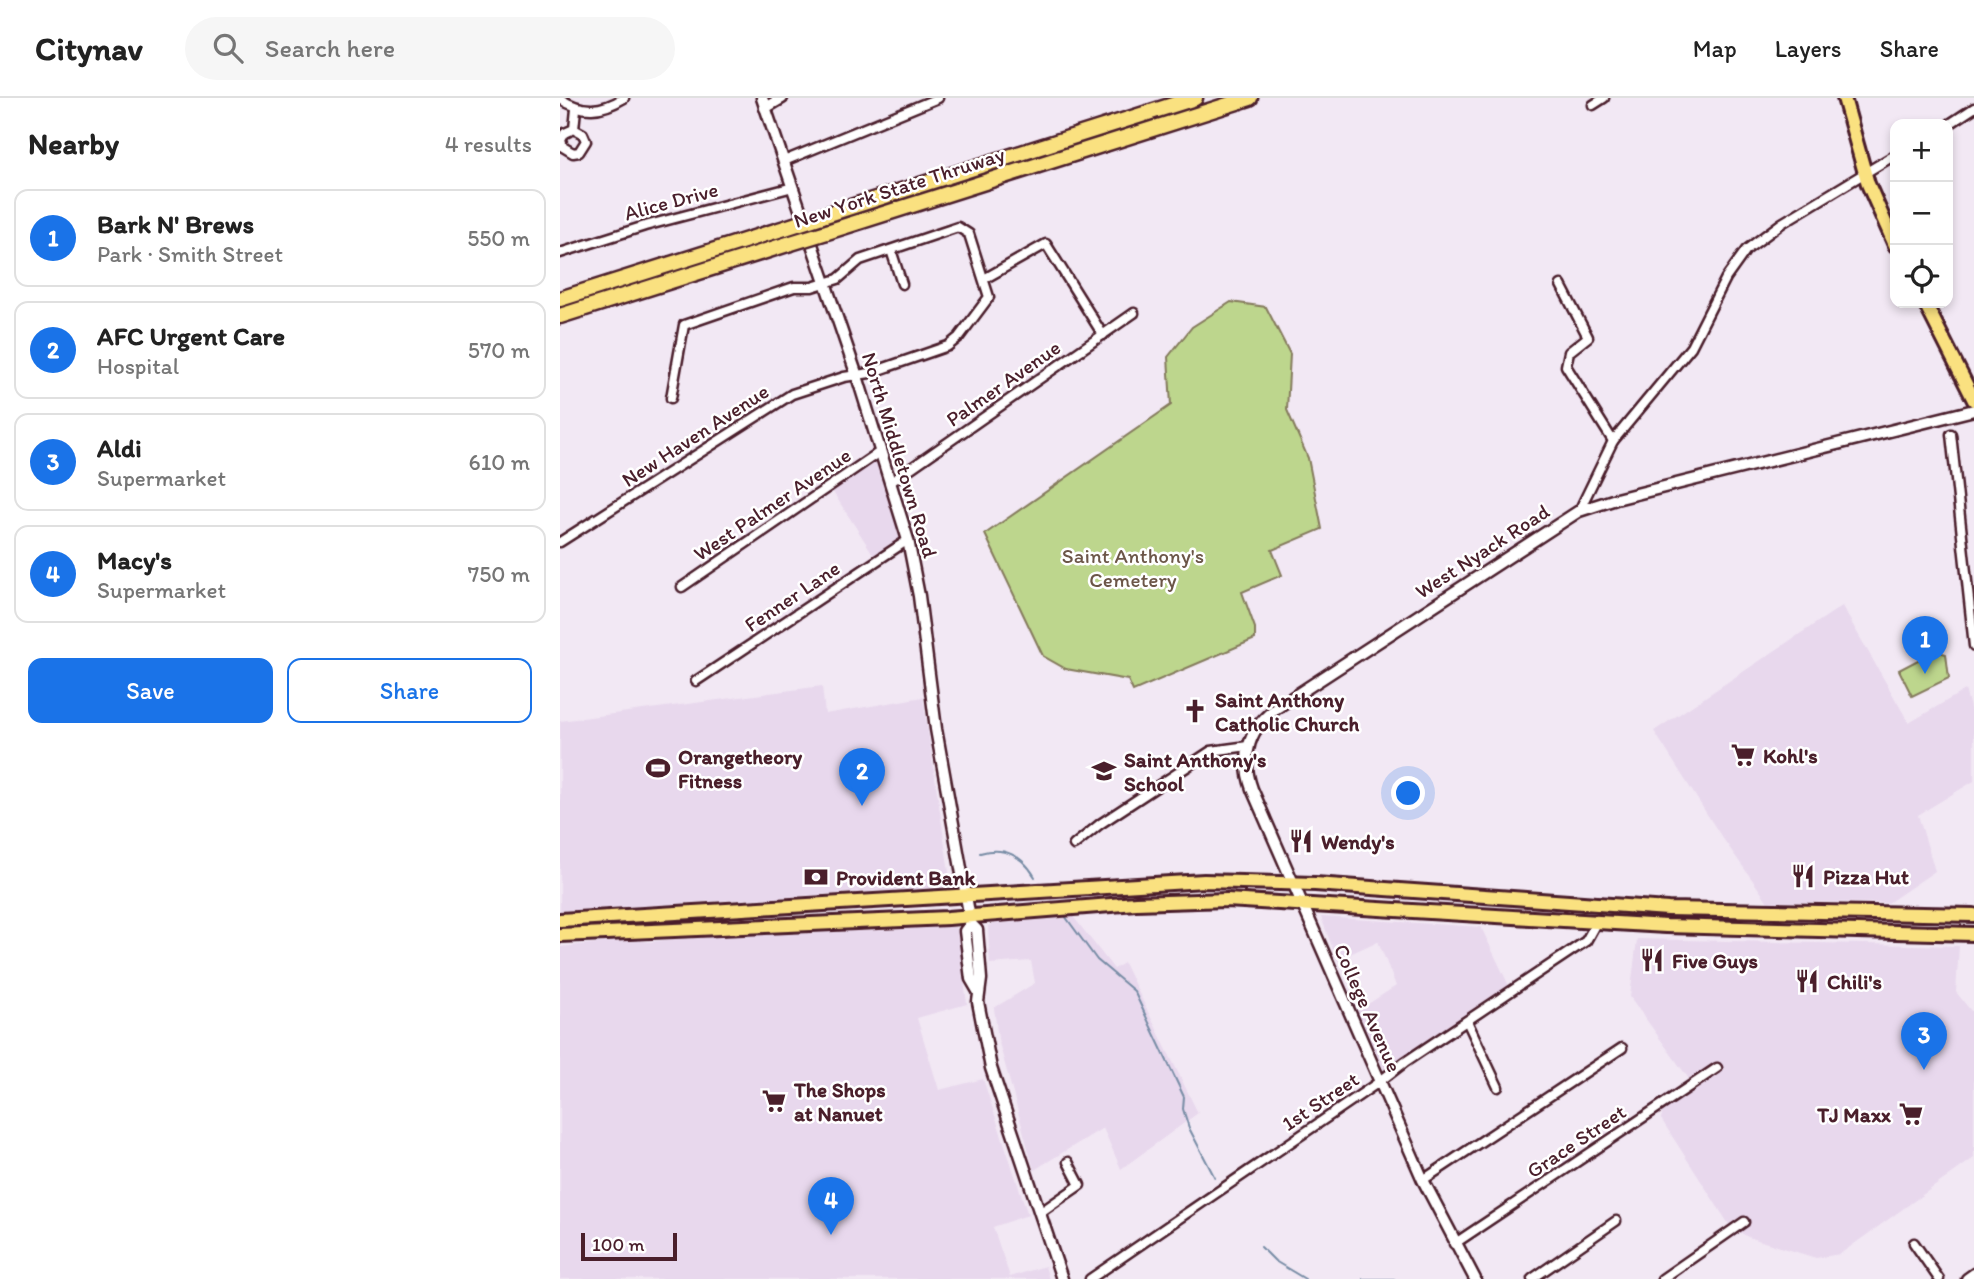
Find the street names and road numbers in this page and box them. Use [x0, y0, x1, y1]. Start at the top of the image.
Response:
street label: New York State Thruway [790, 141, 1008, 233]
street label: Alice Drive [621, 176, 721, 226]
street label: Palmer Avenue [941, 334, 1065, 432]
street label: North Middletown Road [857, 349, 943, 561]
street label: New Haven Avenue [617, 378, 773, 492]
street label: West Palmer Avenue [689, 442, 855, 566]
street label: West Nyack Road [1410, 498, 1554, 604]
street label: Fenner Lane [740, 555, 844, 637]
street label: College Avenue [1329, 940, 1407, 1076]
street label: 1st Street [1277, 1066, 1363, 1136]
street label: Grace Street [1522, 1099, 1630, 1183]

